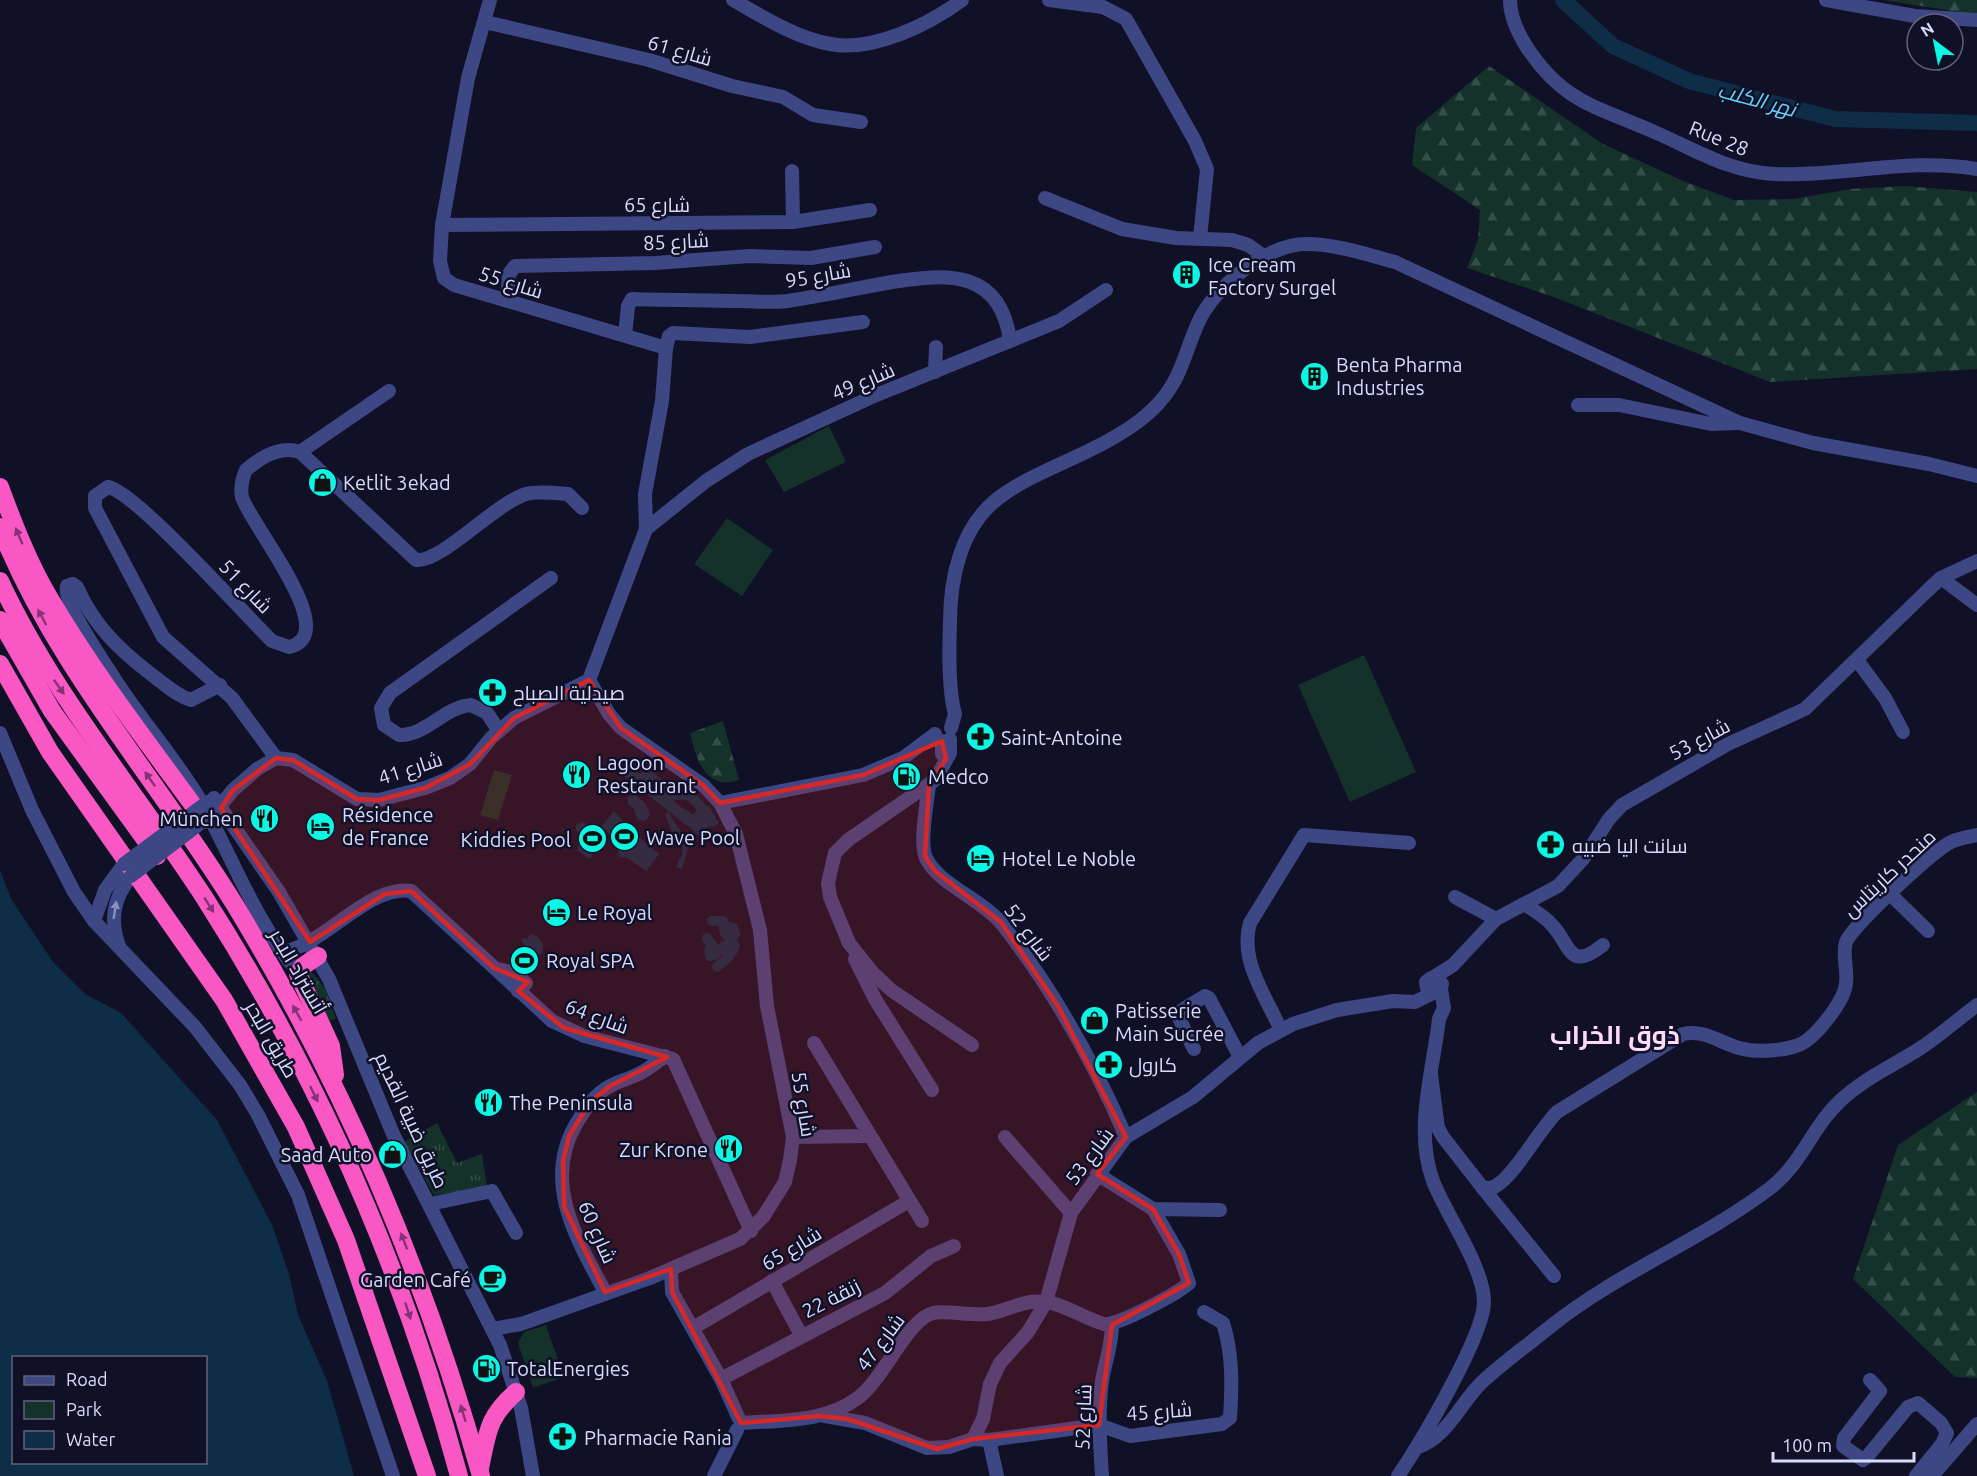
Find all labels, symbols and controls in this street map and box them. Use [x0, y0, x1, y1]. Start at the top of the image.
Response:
north arrow [1905, 12, 1965, 72]
text: N [1917, 18, 1937, 40]
street label: شارع 61 [644, 30, 715, 73]
water label: نهر الكلب [1715, 77, 1801, 123]
street label: Rue 28 [1686, 116, 1752, 160]
street label: شارع 65 [624, 193, 690, 219]
street label: شارع 85 [642, 228, 710, 257]
place label: Ice Cream Factory Surgel [1208, 253, 1336, 299]
street label: شارع 95 [784, 258, 853, 295]
building icon: Ice Cream Factory Surgel [1171, 259, 1203, 291]
street label: شارع 55 [475, 261, 546, 305]
place label: Benta Pharma Industries [1336, 353, 1463, 399]
street label: شارع 49 [828, 358, 899, 407]
building icon: Benta Pharma Industries [1299, 360, 1331, 392]
shop icon: Ketlit 3ekad [306, 466, 338, 498]
place label: Ketlit 3ekad [343, 471, 451, 494]
one-way arrow [14, 526, 24, 544]
street label: شارع 51 [213, 554, 277, 620]
one-way arrow [37, 608, 47, 625]
pharmacy icon: صيدلية الصباح [476, 676, 508, 708]
one-way arrow [53, 679, 65, 695]
place label: صيدلية الصباح [513, 681, 625, 707]
street label: شارع 53 [1665, 713, 1735, 767]
pharmacy icon: Saint-Antoine [964, 721, 996, 753]
place label: Saint-Antoine [1001, 726, 1122, 749]
street label: شارع 41 [375, 747, 446, 792]
place label: Lagoon Restaurant [597, 751, 696, 797]
restaurant icon: Lagoon Restaurant [560, 758, 592, 790]
fuel station icon: Medco [891, 760, 923, 792]
place label: Medco [928, 765, 989, 788]
one-way arrow [144, 772, 156, 788]
restaurant icon: München [248, 802, 280, 834]
place label: Résidence de France [342, 803, 433, 849]
place label: München [160, 807, 243, 830]
hotel icon: Résidence de France [305, 810, 337, 842]
sports icon: Wave Pool [609, 821, 641, 853]
sports icon: Kiddies Pool [576, 823, 608, 855]
street label: منحدر كاريتاس [1838, 824, 1941, 923]
place label: Wave Pool [646, 826, 740, 849]
place label: Kiddies Pool [461, 828, 571, 851]
pharmacy icon: سانت اليا ضبيه [1535, 829, 1567, 861]
place label: سانت اليا ضبيه [1572, 834, 1688, 857]
hotel icon: Hotel Le Noble [965, 842, 997, 874]
place label: Hotel Le Noble [1002, 847, 1136, 870]
hotel icon: Le Royal [540, 896, 572, 928]
one-way arrow [203, 897, 215, 913]
street label: شارع 52 [998, 899, 1058, 967]
one-way arrow [110, 900, 119, 919]
place label: Le Royal [577, 901, 652, 924]
street label: أتستراد البحر [264, 924, 333, 1018]
sports icon: Royal SPA [509, 944, 541, 976]
place label: Royal SPA [546, 949, 634, 972]
street label: شارع 64 [561, 994, 632, 1041]
street label: طريق البحر [239, 996, 303, 1083]
place label: Patisserie Main Sucrée [1115, 999, 1224, 1045]
one-way arrow [292, 1004, 302, 1021]
shop icon: Patisserie Main Sucrée [1078, 1005, 1110, 1037]
district label: ذوق الخراب [1550, 1020, 1680, 1051]
street label: طريق ضبية القديم [368, 1048, 454, 1193]
pharmacy icon: كارول [1092, 1048, 1124, 1080]
place label: كارول [1129, 1053, 1177, 1078]
street label: شارع 55 [785, 1070, 821, 1139]
one-way arrow [310, 1085, 319, 1102]
restaurant icon: The Peninsula [472, 1086, 504, 1118]
place label: The Peninsula [509, 1091, 633, 1114]
street label: شارع 53 [1060, 1123, 1120, 1191]
restaurant icon: Zur Krone [713, 1133, 745, 1165]
shop icon: Saad Auto [377, 1138, 409, 1170]
place label: Zur Krone [619, 1138, 708, 1161]
place label: Saad Auto [281, 1143, 372, 1166]
street label: شارع 60 [571, 1197, 622, 1268]
street label: شارع 65 [757, 1221, 827, 1277]
one-way arrow [399, 1232, 409, 1250]
cafe icon: Garden Café [476, 1263, 508, 1295]
place label: Garden Café [360, 1268, 471, 1291]
street label: زنقة 22 [798, 1274, 864, 1323]
one-way arrow [404, 1302, 413, 1320]
street label: شارع 47 [851, 1309, 911, 1377]
fuel station icon: TotalEnergies [470, 1352, 502, 1384]
legend [12, 1356, 207, 1464]
place label: TotalEnergies [507, 1357, 630, 1380]
text: Road [66, 1369, 108, 1389]
street label: شارع 52 [1070, 1384, 1099, 1450]
street label: شارع 45 [1125, 1397, 1193, 1428]
text: Park [66, 1399, 102, 1419]
one-way arrow [458, 1404, 467, 1422]
pharmacy icon: Pharmacie Rania [547, 1421, 579, 1453]
scale bar [1773, 1425, 1914, 1463]
place label: Pharmacie Rania [584, 1426, 732, 1449]
text: Water [66, 1429, 116, 1449]
text: 100 m [1782, 1435, 1832, 1455]

